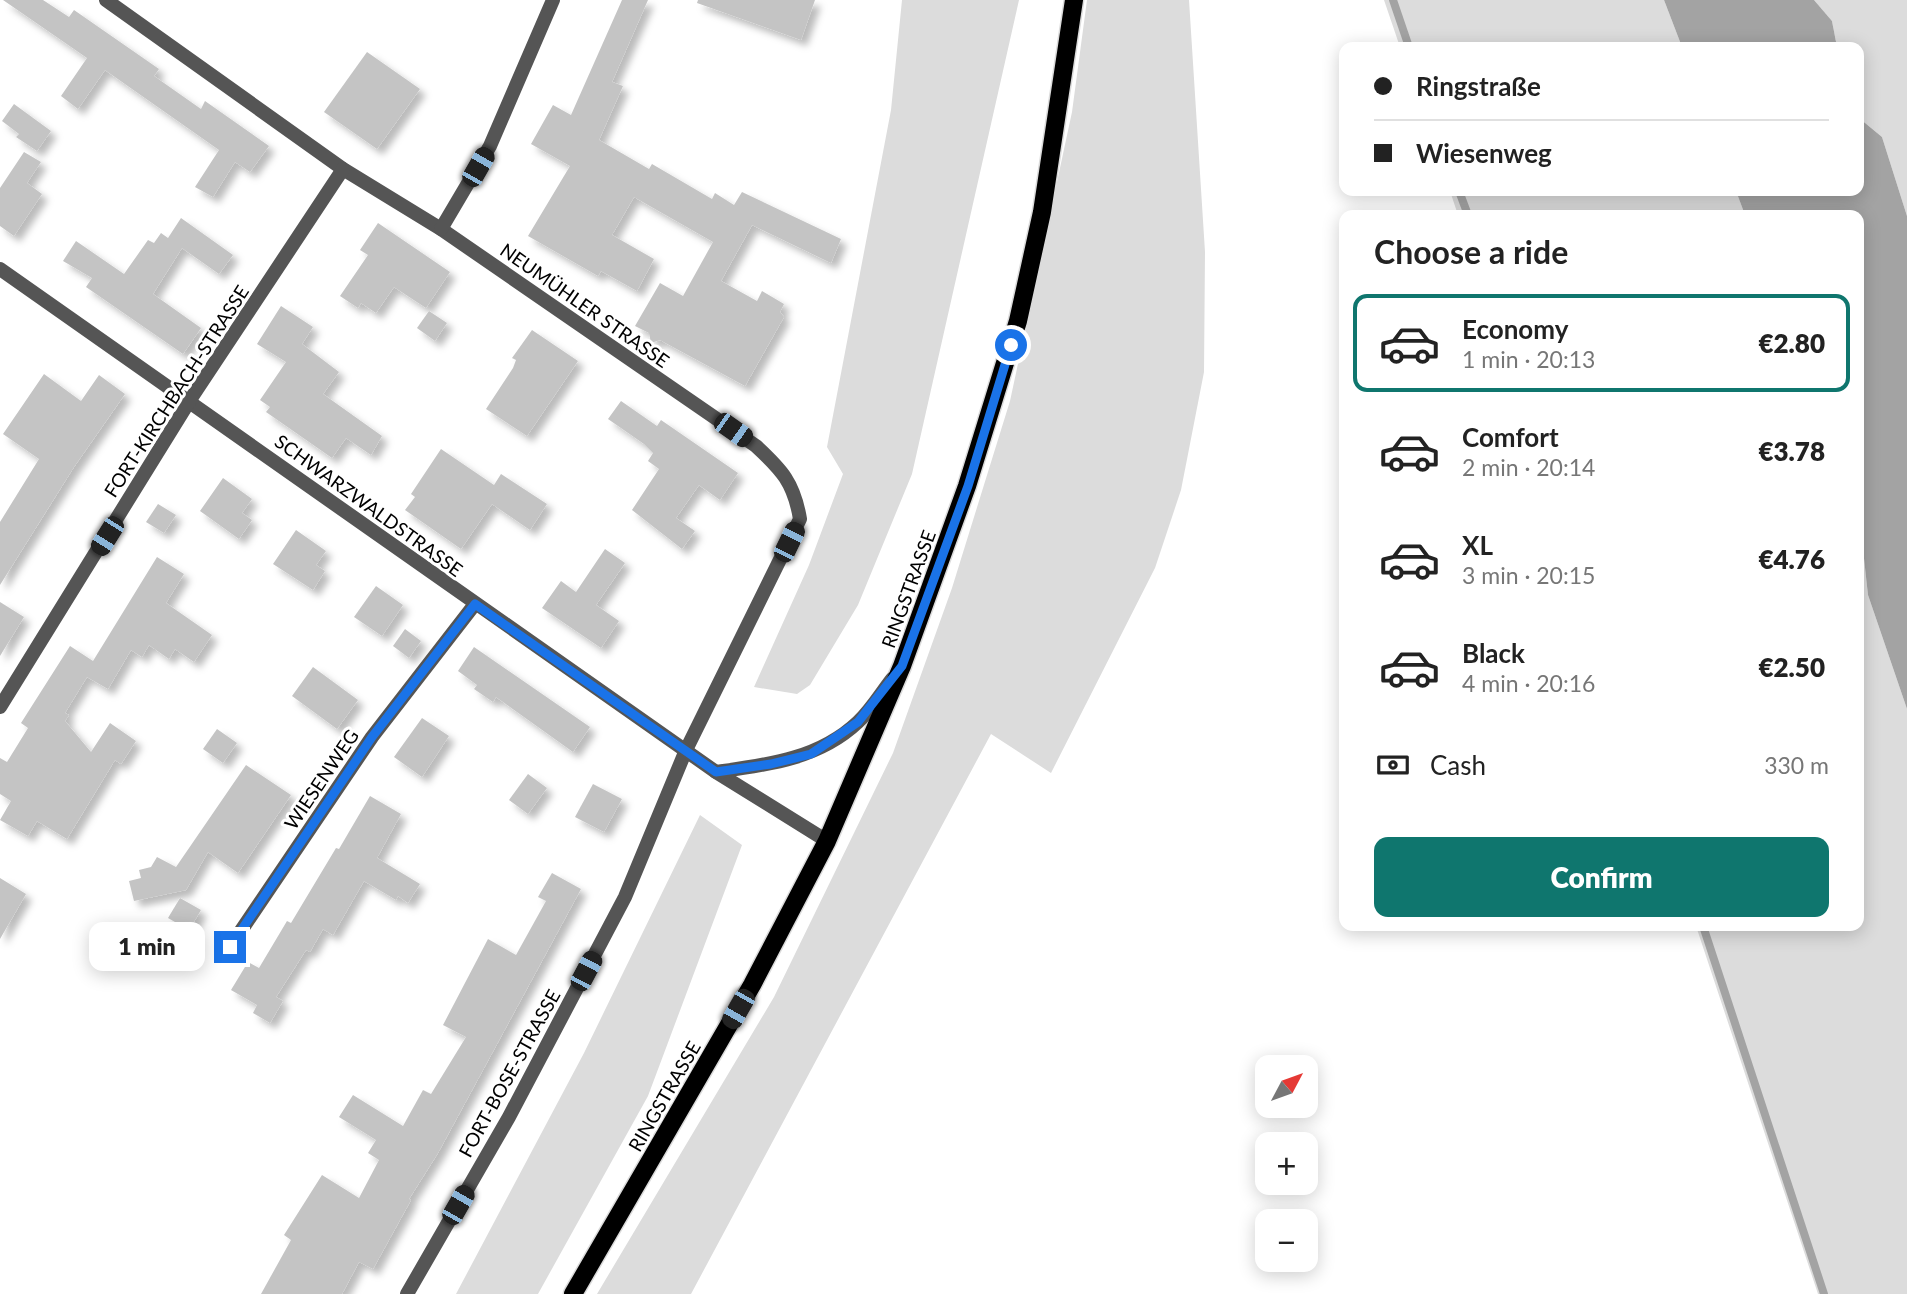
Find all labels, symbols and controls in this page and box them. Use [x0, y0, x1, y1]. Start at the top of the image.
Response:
text: Ringstraße [1416, 70, 1541, 102]
text: Wiesenweg [1416, 137, 1552, 169]
car [459, 144, 498, 190]
text: Choose a ride [1374, 232, 1568, 271]
street label: NEUMÜHLER STRASSE [496, 238, 674, 372]
street label: FORT-KIRCHBACH-STRASSE [99, 281, 253, 501]
icon: car [1378, 312, 1441, 375]
text: Economy [1462, 313, 1568, 345]
text: €2.80 [1758, 327, 1825, 359]
route start [995, 329, 1027, 361]
text: 1 min · 20:13 [1462, 345, 1595, 373]
car [710, 409, 757, 451]
icon: car [1378, 420, 1441, 483]
text: Comfort [1462, 421, 1559, 453]
street label: SCHWARZWALDSTRASSE [271, 429, 467, 581]
text: €3.78 [1758, 435, 1825, 467]
text: 2 min · 20:14 [1462, 453, 1595, 481]
car [87, 513, 128, 559]
car [771, 519, 808, 565]
street label: RINGSTRASSE [876, 527, 940, 651]
icon: car [1378, 528, 1441, 591]
text: XL [1462, 529, 1493, 561]
text: €4.76 [1758, 543, 1825, 575]
text: 3 min · 20:15 [1462, 561, 1595, 589]
icon: car [1378, 636, 1441, 699]
text: Black [1462, 637, 1525, 669]
text: €2.50 [1758, 651, 1825, 683]
text: 4 min · 20:16 [1462, 669, 1595, 697]
street label: WIESENWEG [279, 724, 363, 834]
icon: cash [1374, 746, 1412, 784]
text: Cash [1430, 749, 1486, 781]
text: 330 m [1764, 751, 1829, 779]
button: Confirm [1374, 837, 1829, 917]
callout: 1 min [90, 922, 205, 972]
route end [214, 931, 246, 963]
text: 1 min [118, 932, 176, 960]
car [567, 948, 606, 994]
street label: FORT-BOSE-STRASSE [453, 985, 565, 1161]
car [719, 986, 758, 1032]
street label: RINGSTRASSE [623, 1037, 705, 1155]
north arrow [1255, 1055, 1318, 1118]
map controls [1255, 1055, 1318, 1272]
button: + [1255, 1132, 1318, 1195]
car [439, 1182, 478, 1228]
button: − [1255, 1209, 1318, 1272]

